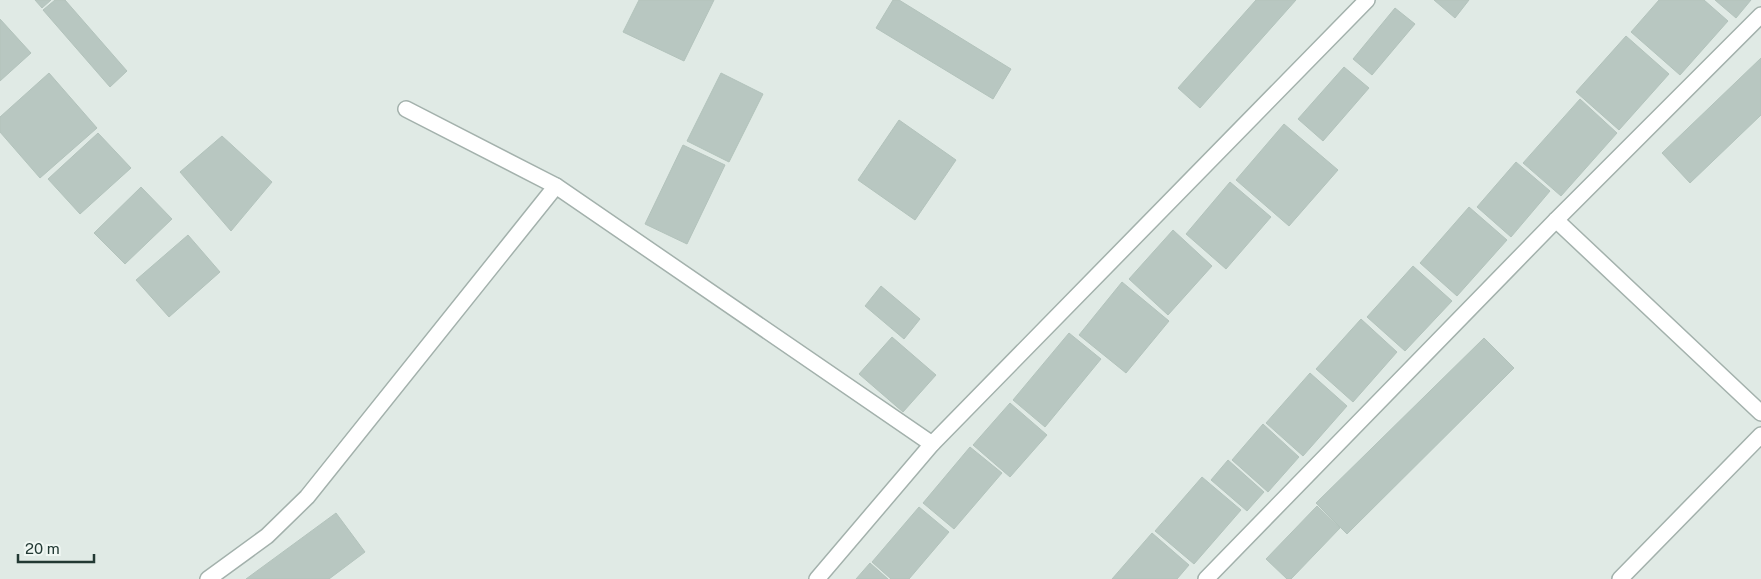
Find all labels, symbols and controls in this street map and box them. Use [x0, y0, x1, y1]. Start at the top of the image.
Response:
scale bar [18, 532, 94, 564]
text: 20 m [25, 540, 60, 557]

